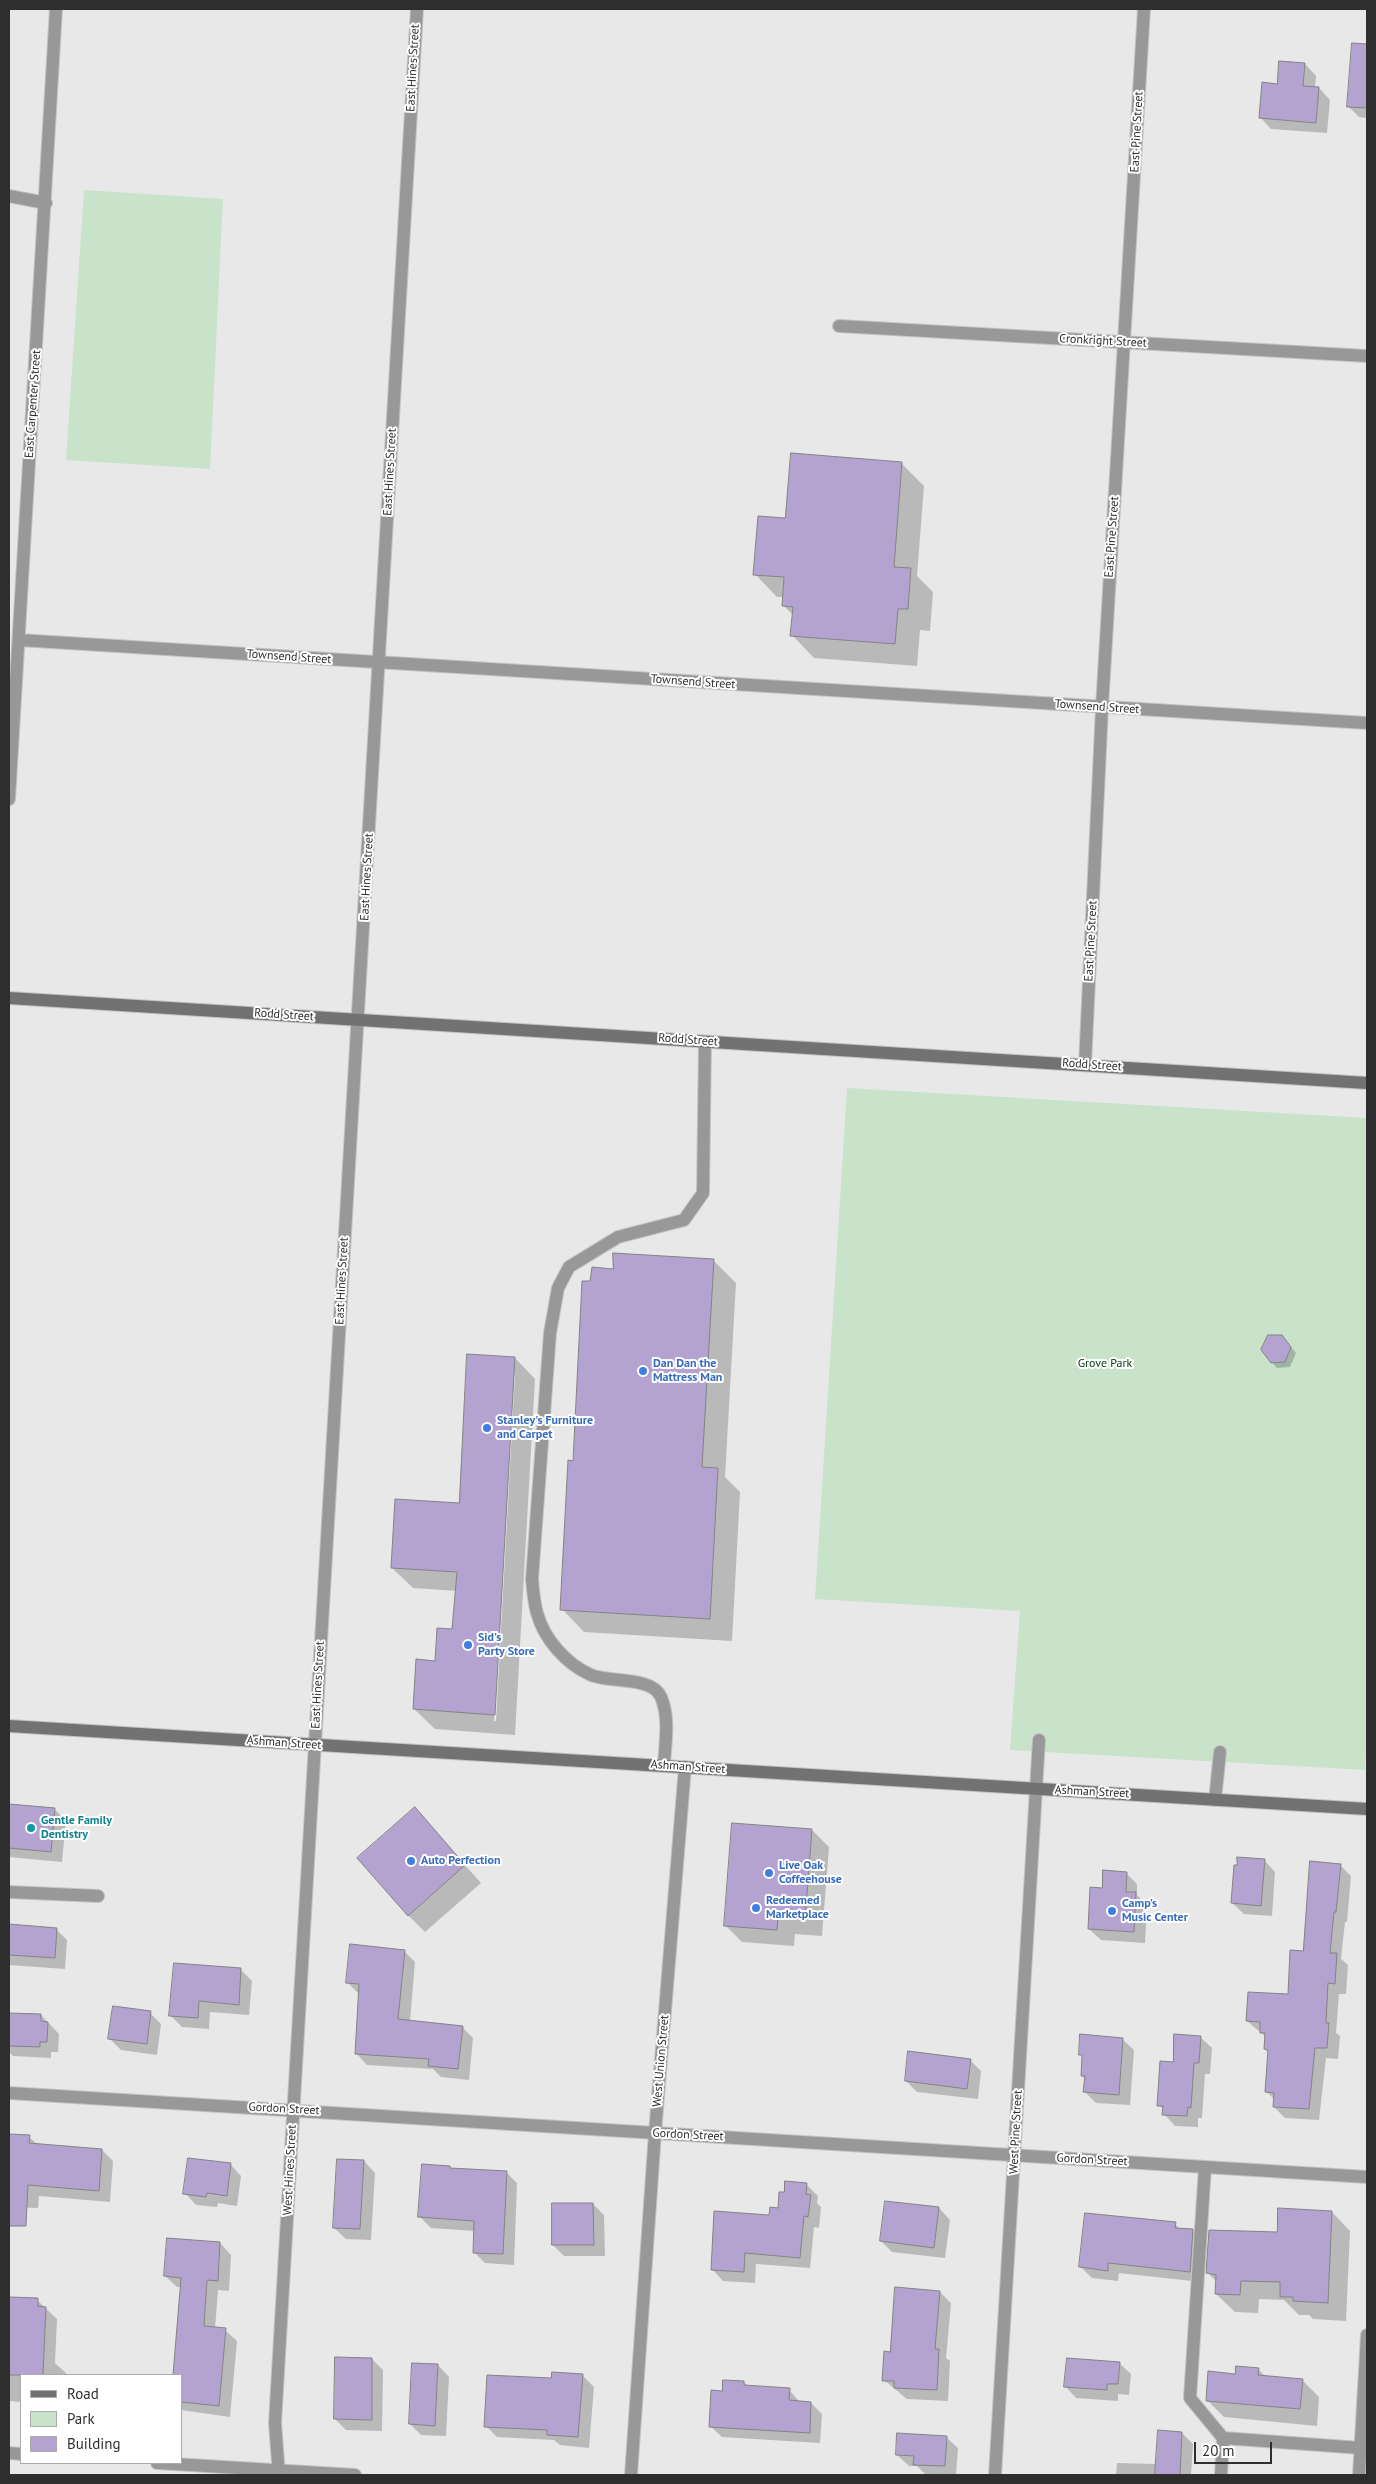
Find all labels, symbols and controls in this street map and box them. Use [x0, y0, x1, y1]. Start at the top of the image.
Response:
street label: East Hines Street [404, 24, 422, 112]
street label: East Pine Street [1128, 91, 1146, 173]
street label: Cronkright Street [1059, 332, 1147, 350]
street label: East Carpenter Street [22, 349, 44, 459]
street label: East Hines Street [381, 428, 399, 516]
street label: East Pine Street [1102, 496, 1122, 578]
street label: Townsend Street [246, 647, 332, 667]
street label: Townsend Street [650, 672, 736, 692]
street label: Townsend Street [1054, 697, 1140, 717]
street label: East Hines Street [358, 833, 376, 921]
street label: East Pine Street [1082, 900, 1100, 982]
street label: Rodd Street [254, 1006, 314, 1024]
street label: Rodd Street [658, 1031, 718, 1049]
street label: Rodd Street [1062, 1056, 1122, 1074]
street label: East Hines Street [333, 1237, 351, 1325]
place label: Dan Dan the Mattress Man [653, 1357, 722, 1385]
park label: Grove Park [1078, 1357, 1132, 1371]
marker: Dan Dan the Mattress Man [637, 1365, 649, 1377]
place label: Stanley's Furniture and Carpet [497, 1414, 593, 1442]
marker: Stanley's Furniture and Carpet [481, 1422, 493, 1434]
place label: Sid's Party Store [478, 1631, 535, 1659]
marker: Sid's Party Store [462, 1639, 474, 1651]
street label: East Hines Street [309, 1641, 327, 1729]
street label: Ashman Street [246, 1733, 322, 1753]
street label: Ashman Street [650, 1757, 726, 1777]
street label: Ashman Street [1054, 1783, 1130, 1801]
place label: Gentle Family Dentistry [41, 1814, 112, 1842]
marker: Gentle Family Dentistry [25, 1822, 37, 1834]
place label: Auto Perfection [421, 1854, 500, 1868]
marker: Auto Perfection [405, 1855, 417, 1867]
place label: Live Oak Coffeehouse [779, 1859, 842, 1887]
marker: Live Oak Coffeehouse [763, 1867, 775, 1879]
place label: Redeemed Marketplace [766, 1894, 829, 1922]
place label: Camp's Music Center [1122, 1897, 1188, 1925]
marker: Redeemed Marketplace [750, 1902, 762, 1914]
marker: Camp's Music Center [1106, 1905, 1118, 1917]
street label: West Union Street [650, 2014, 672, 2108]
street label: West Pine Street [1007, 2090, 1025, 2174]
street label: Gordon Street [248, 2100, 320, 2118]
street label: West Hines Street [280, 2124, 300, 2216]
street label: Gordon Street [652, 2126, 724, 2144]
street label: Gordon Street [1056, 2151, 1128, 2169]
legend [20, 2374, 182, 2464]
text: Road [67, 2384, 99, 2403]
text: Park [67, 2409, 95, 2428]
scale bar [1196, 2432, 1274, 2464]
text: Building [67, 2434, 121, 2453]
text: 20 m [1202, 2441, 1235, 2460]

